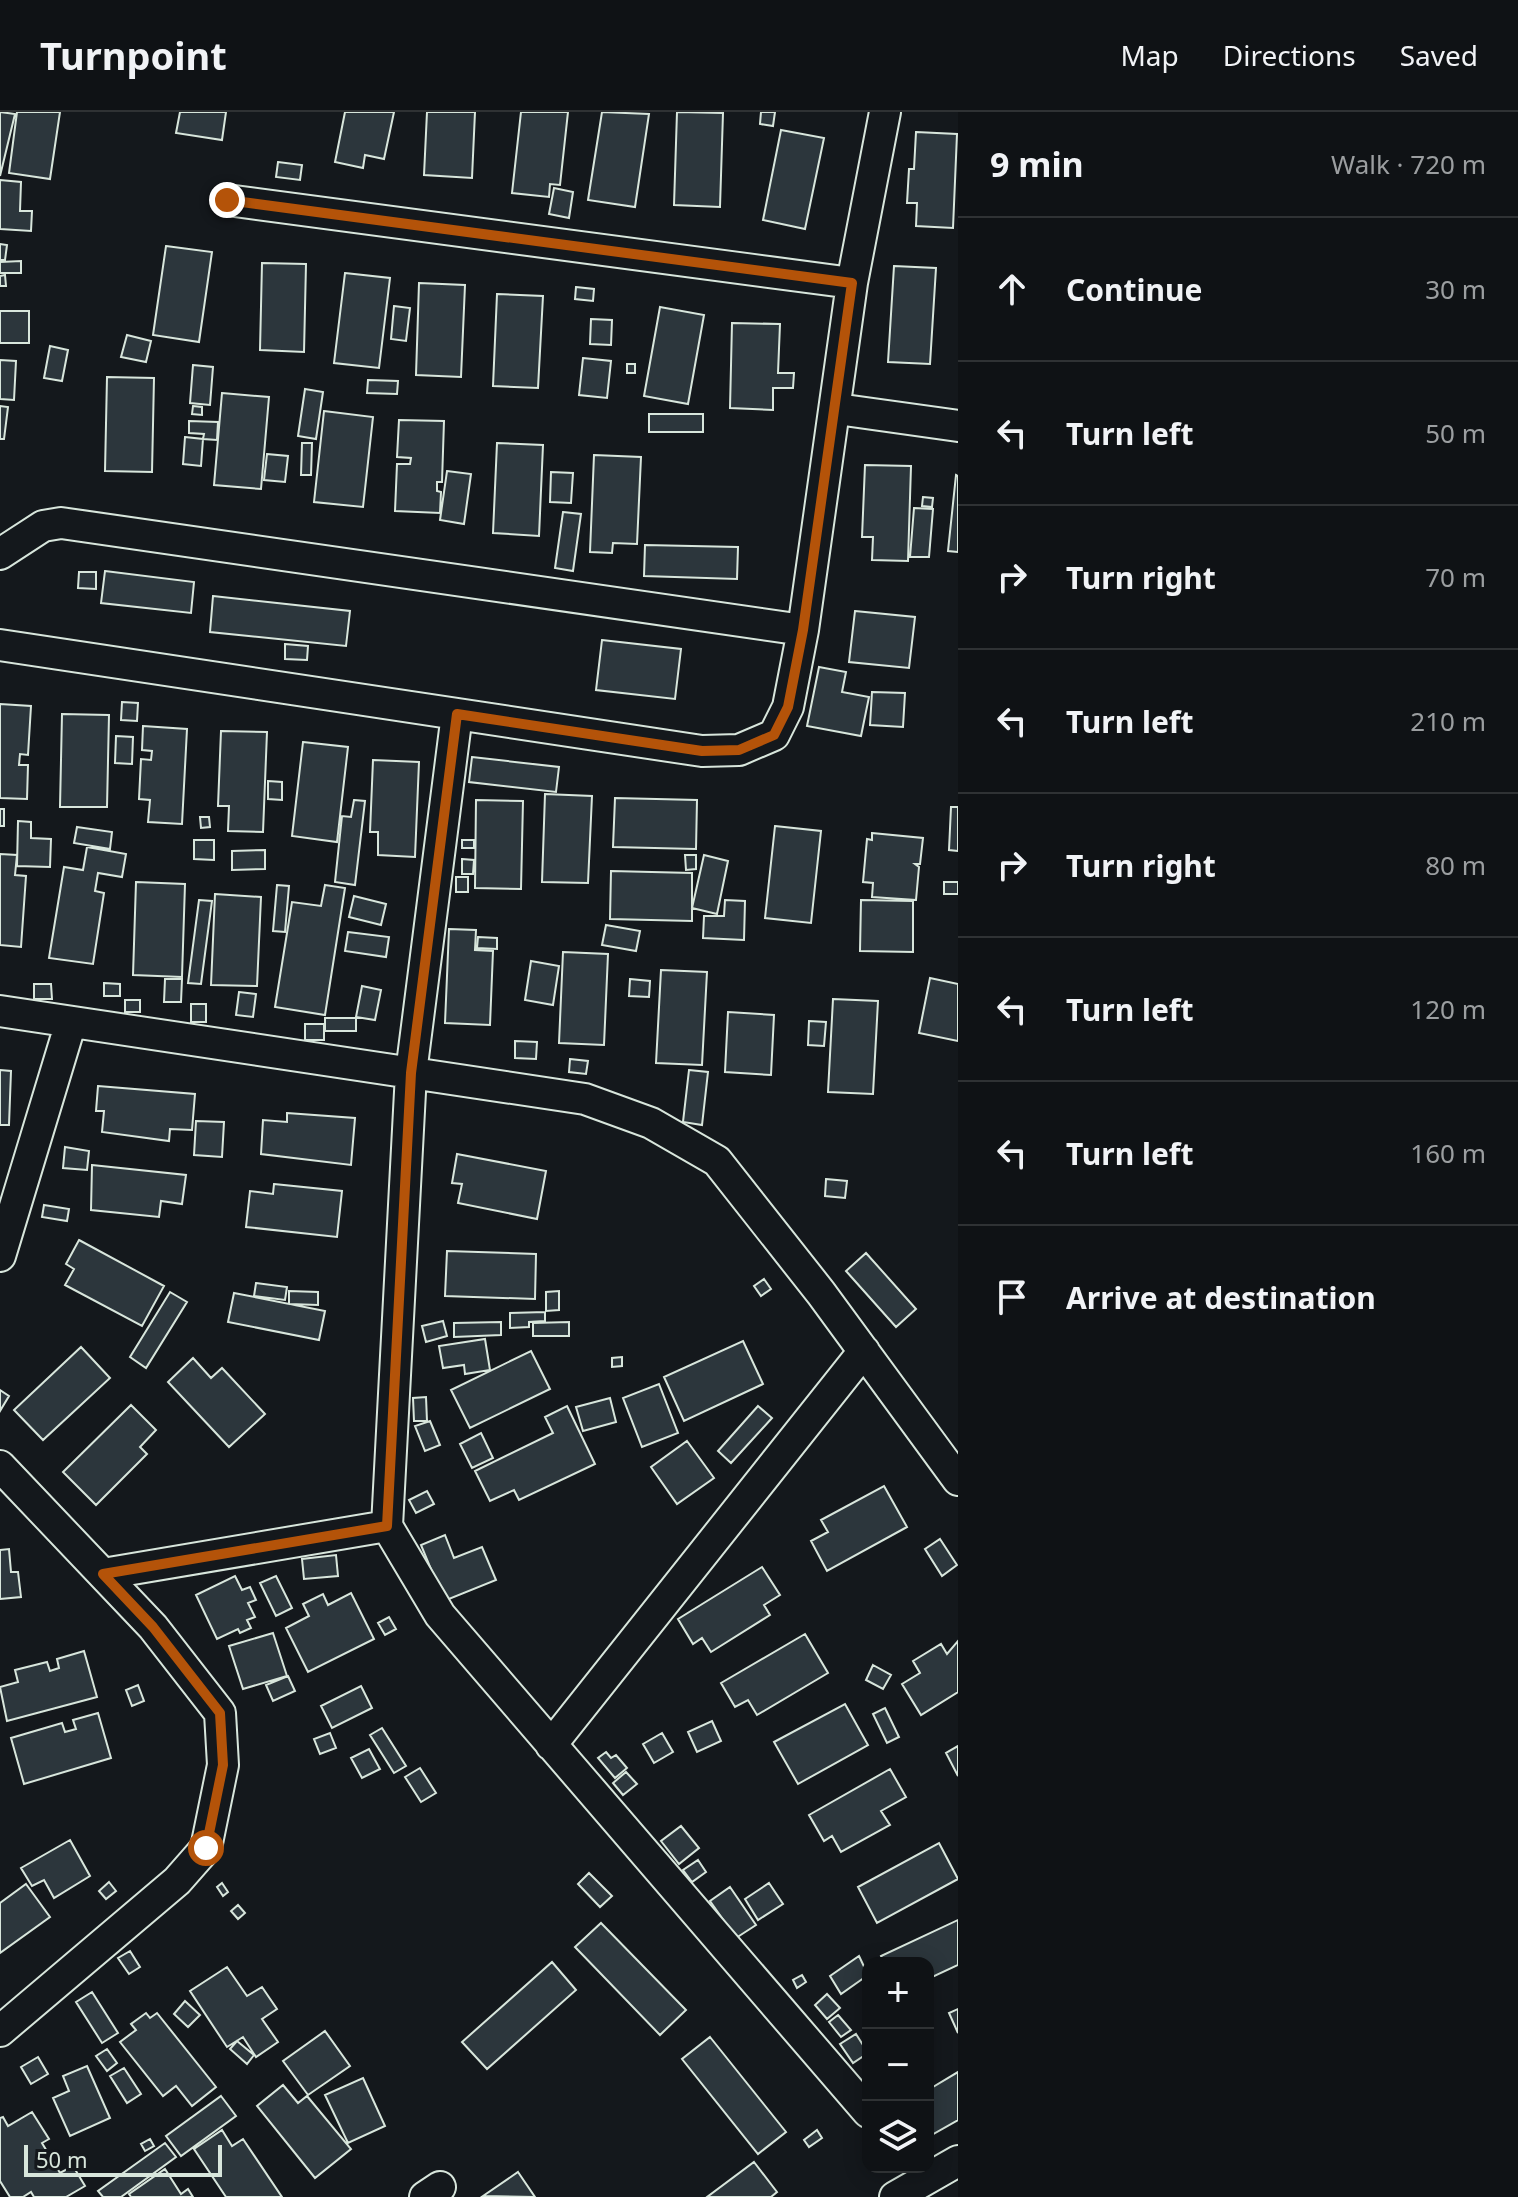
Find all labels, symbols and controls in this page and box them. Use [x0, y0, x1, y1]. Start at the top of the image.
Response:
text: Turnpoint [40, 29, 227, 81]
text: Map [1120, 36, 1179, 74]
text: Directions [1223, 36, 1356, 74]
text: Saved [1400, 36, 1478, 74]
text: 9 min [990, 141, 1084, 187]
text: Walk · 720 m [1331, 146, 1486, 182]
route end [209, 182, 245, 218]
icon: ahead [990, 267, 1034, 311]
text: Continue [1066, 269, 1202, 310]
text: 30 m [1425, 271, 1486, 307]
icon: left [990, 411, 1034, 455]
text: Turn left [1066, 413, 1194, 454]
text: 50 m [1425, 415, 1486, 451]
icon: right [990, 555, 1034, 599]
text: Turn right [1066, 557, 1216, 598]
text: 70 m [1425, 559, 1486, 595]
icon: left [990, 699, 1034, 743]
text: Turn left [1066, 701, 1194, 742]
text: 210 m [1410, 703, 1486, 739]
icon: right [990, 843, 1034, 887]
text: Turn right [1066, 845, 1216, 886]
text: 80 m [1425, 847, 1486, 883]
icon: left [990, 987, 1034, 1031]
text: Turn left [1066, 989, 1194, 1030]
text: 120 m [1410, 991, 1486, 1027]
icon: left [990, 1131, 1034, 1175]
text: Turn left [1066, 1133, 1194, 1174]
text: 160 m [1410, 1135, 1486, 1171]
icon: arrive [990, 1275, 1034, 1319]
text: Arrive at destination [1066, 1277, 1376, 1318]
route start [188, 1830, 224, 1866]
map controls [862, 1957, 934, 2173]
button: + [862, 1957, 934, 2029]
button: − [862, 2029, 934, 2101]
button: layers [862, 2101, 934, 2173]
scale bar [24, 2141, 222, 2177]
text: 50 m [36, 2144, 87, 2174]

